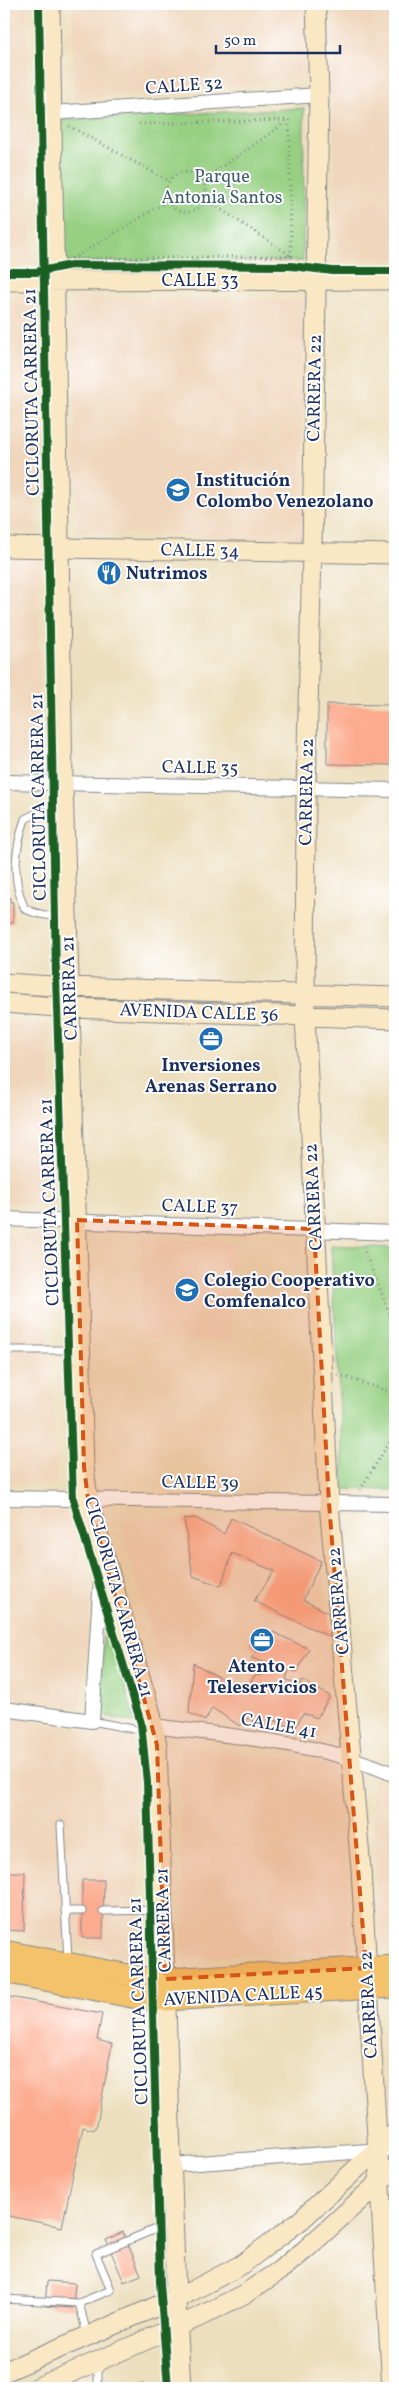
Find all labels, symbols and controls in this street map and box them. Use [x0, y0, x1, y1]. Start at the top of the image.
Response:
scale bar [216, 22, 340, 54]
text: 50 m [224, 31, 256, 52]
street label: CALLE 32 [145, 71, 224, 102]
park label: Parque Antonia Santos [162, 165, 282, 211]
street label: CALLE 33 [162, 269, 239, 294]
street label: CICLORUTA CARRERA 21 [18, 288, 47, 496]
street label: CARRERA 22 [302, 334, 329, 442]
place label: Institución Colombo Venezolano [196, 469, 374, 515]
school or university icon: Institución Colombo Venezolano [165, 477, 191, 503]
street label: CALLE 34 [160, 538, 239, 565]
restaurant icon: Nutrimos [96, 560, 122, 586]
place label: Nutrimos [126, 562, 207, 587]
street label: CICLORUTA CARRERA 21 [25, 693, 54, 901]
street label: CARRERA 22 [294, 738, 321, 846]
street label: CALLE 35 [161, 755, 238, 782]
street label: CARRERA 21 [56, 935, 85, 1041]
street label: AVENIDA CALLE 36 [119, 998, 279, 1029]
office icon: Inversiones Arenas Serrano [198, 1026, 224, 1052]
place label: Inversiones Arenas Serrano [145, 1054, 277, 1100]
street label: CICLORUTA CARRERA 21 [34, 1098, 67, 1306]
street label: CARRERA 22 [299, 1143, 330, 1251]
street label: CALLE 37 [161, 1194, 239, 1221]
place label: Colegio Cooperativo Comfenalco [204, 1269, 375, 1315]
school or university icon: Colegio Cooperativo Comfenalco [174, 1277, 200, 1303]
street label: CALLE 39 [161, 1470, 239, 1497]
street label: CICLORUTA CARRERA 21 [77, 1494, 158, 1701]
street label: CARRERA 22 [322, 1546, 357, 1655]
office icon: Atento - Teleservicios [249, 1627, 275, 1653]
place label: Atento - Teleservicios [207, 1655, 317, 1701]
street label: CALLE 41 [239, 1708, 319, 1745]
street label: CARRERA 21 [150, 1867, 179, 1973]
street label: CICLORUTA CARRERA 21 [123, 1897, 156, 2105]
street label: CARRERA 22 [354, 1951, 385, 2059]
street label: AVENIDA CALLE 45 [163, 1980, 323, 2013]

